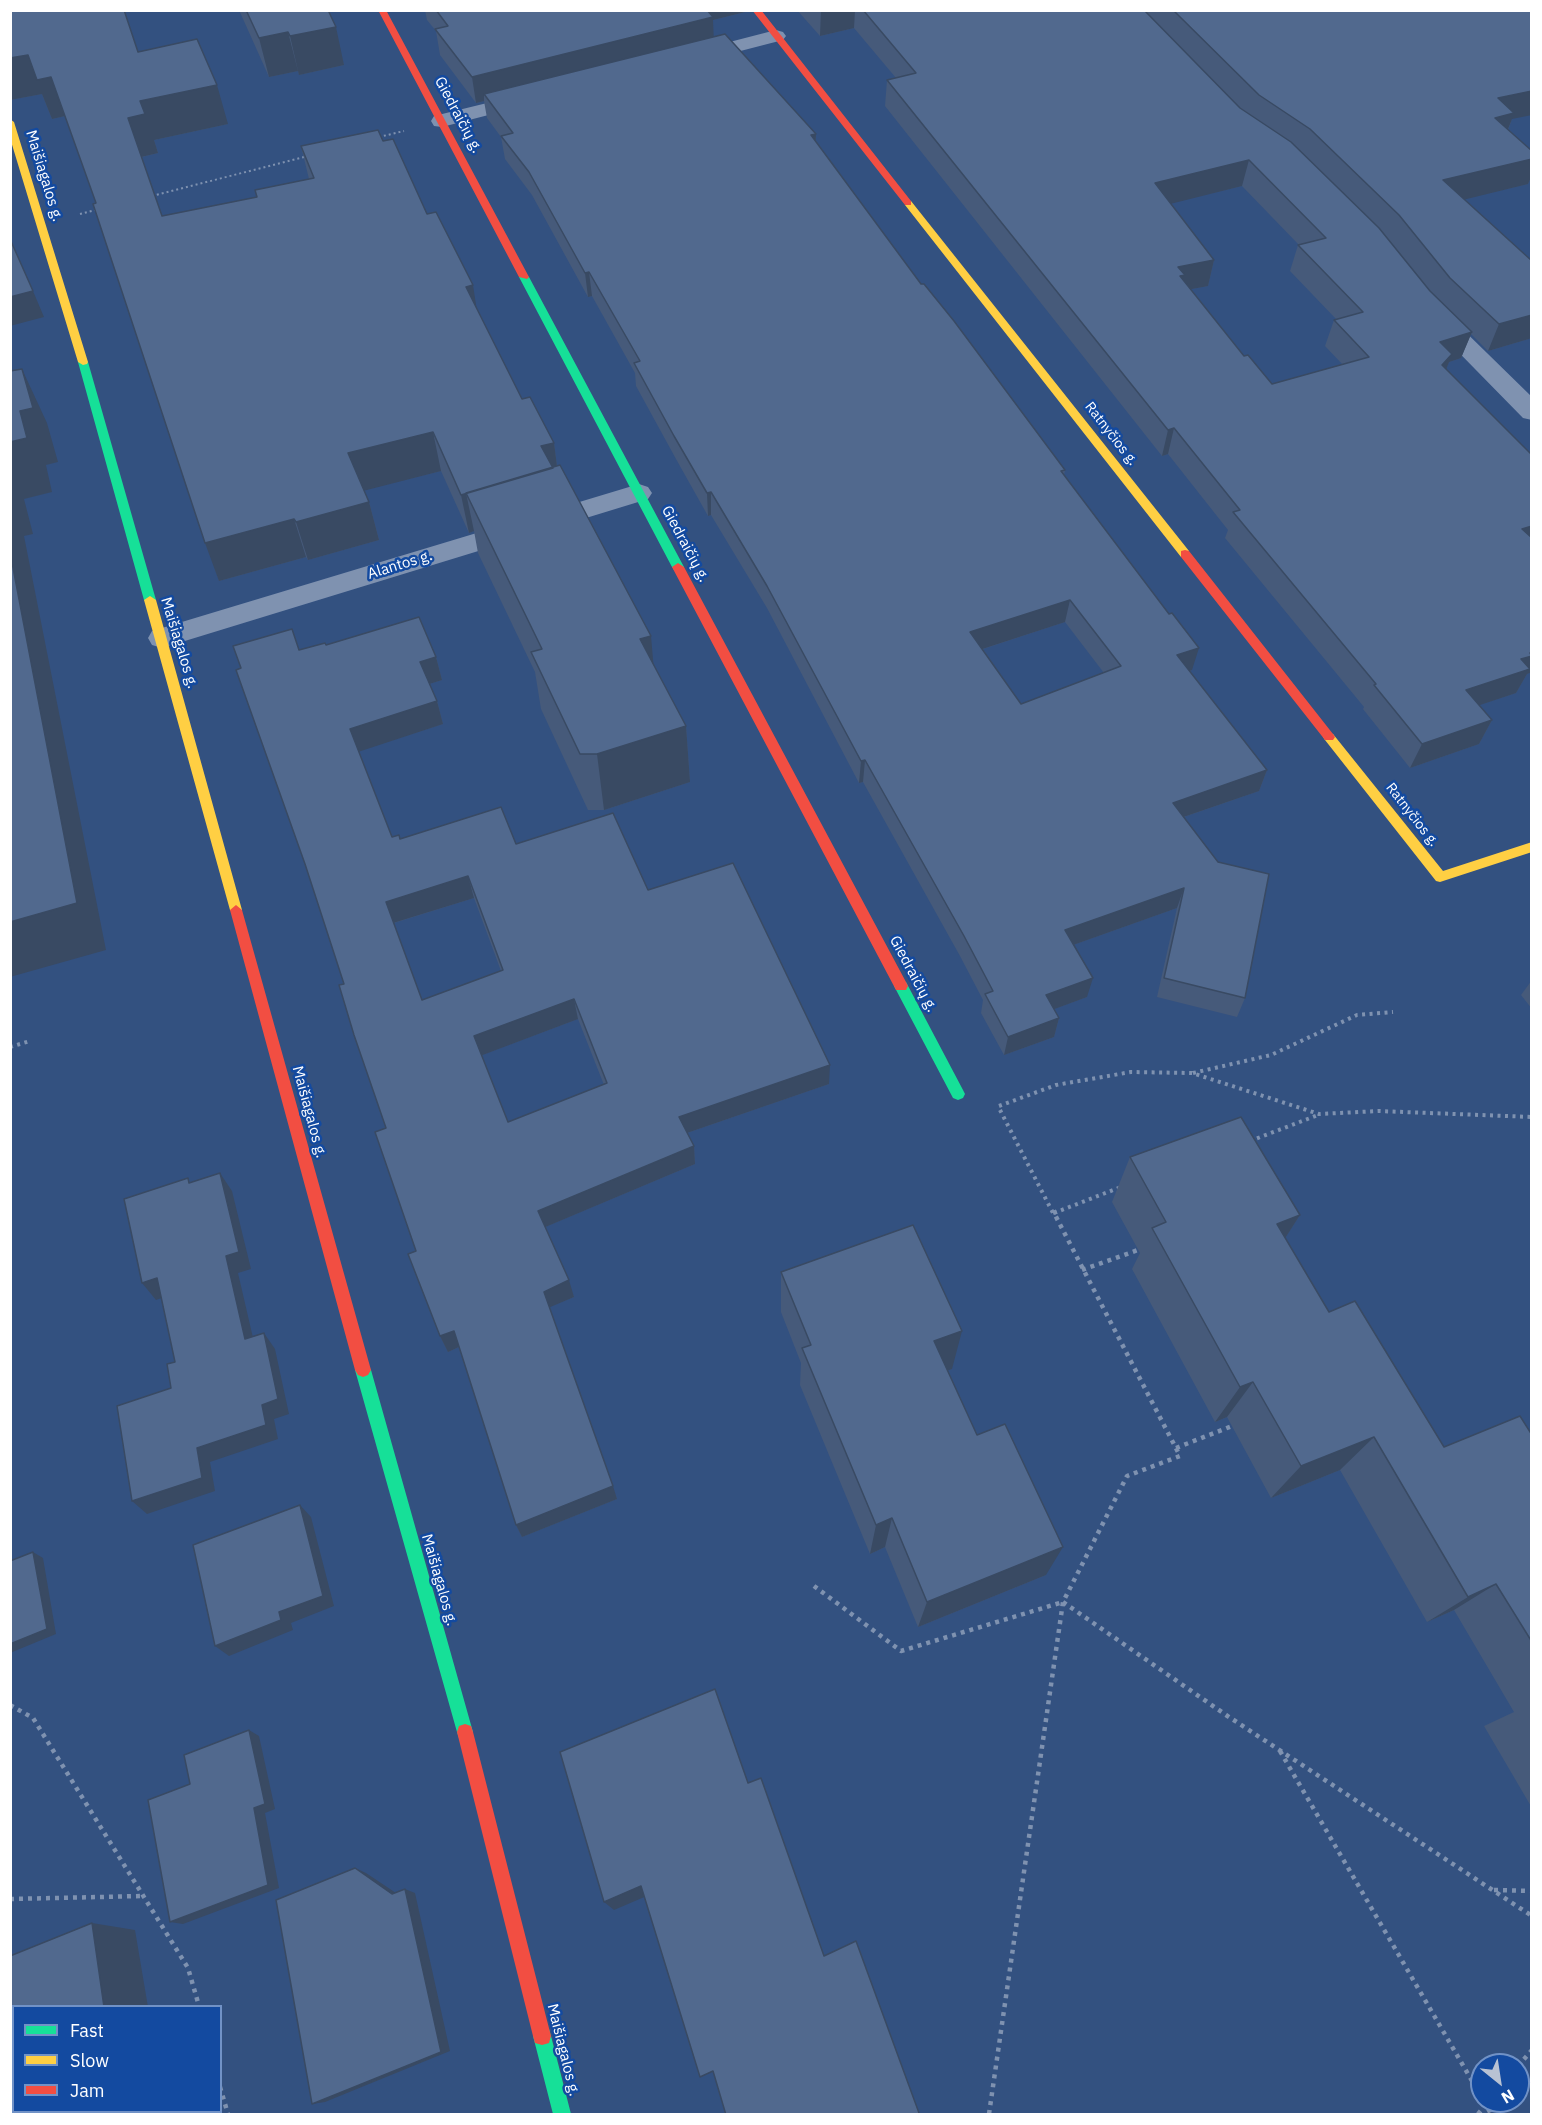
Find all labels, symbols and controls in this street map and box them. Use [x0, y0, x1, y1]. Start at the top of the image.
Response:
street label: Giedraičių g. [430, 74, 486, 156]
street label: Maišiagalos g. [22, 128, 66, 224]
street label: Ratnyčios g. [1081, 399, 1141, 469]
street label: Giedraičių g. [657, 503, 713, 585]
street label: Alantos g. [365, 547, 435, 583]
street label: Maišiagalos g. [157, 595, 201, 691]
street label: Ratnyčios g. [1382, 780, 1442, 850]
street label: Giedraičių g. [885, 933, 941, 1015]
street label: Maišiagalos g. [288, 1064, 330, 1160]
street label: Maišiagalos g. [417, 1532, 461, 1628]
street label: Maišiagalos g. [543, 2002, 583, 2098]
legend [12, 2005, 222, 2113]
text: Fast [70, 2019, 104, 2042]
text: Slow [70, 2049, 109, 2072]
north arrow [1470, 2053, 1530, 2113]
text: Jam [70, 2079, 105, 2102]
text: N [1498, 2085, 1518, 2108]

